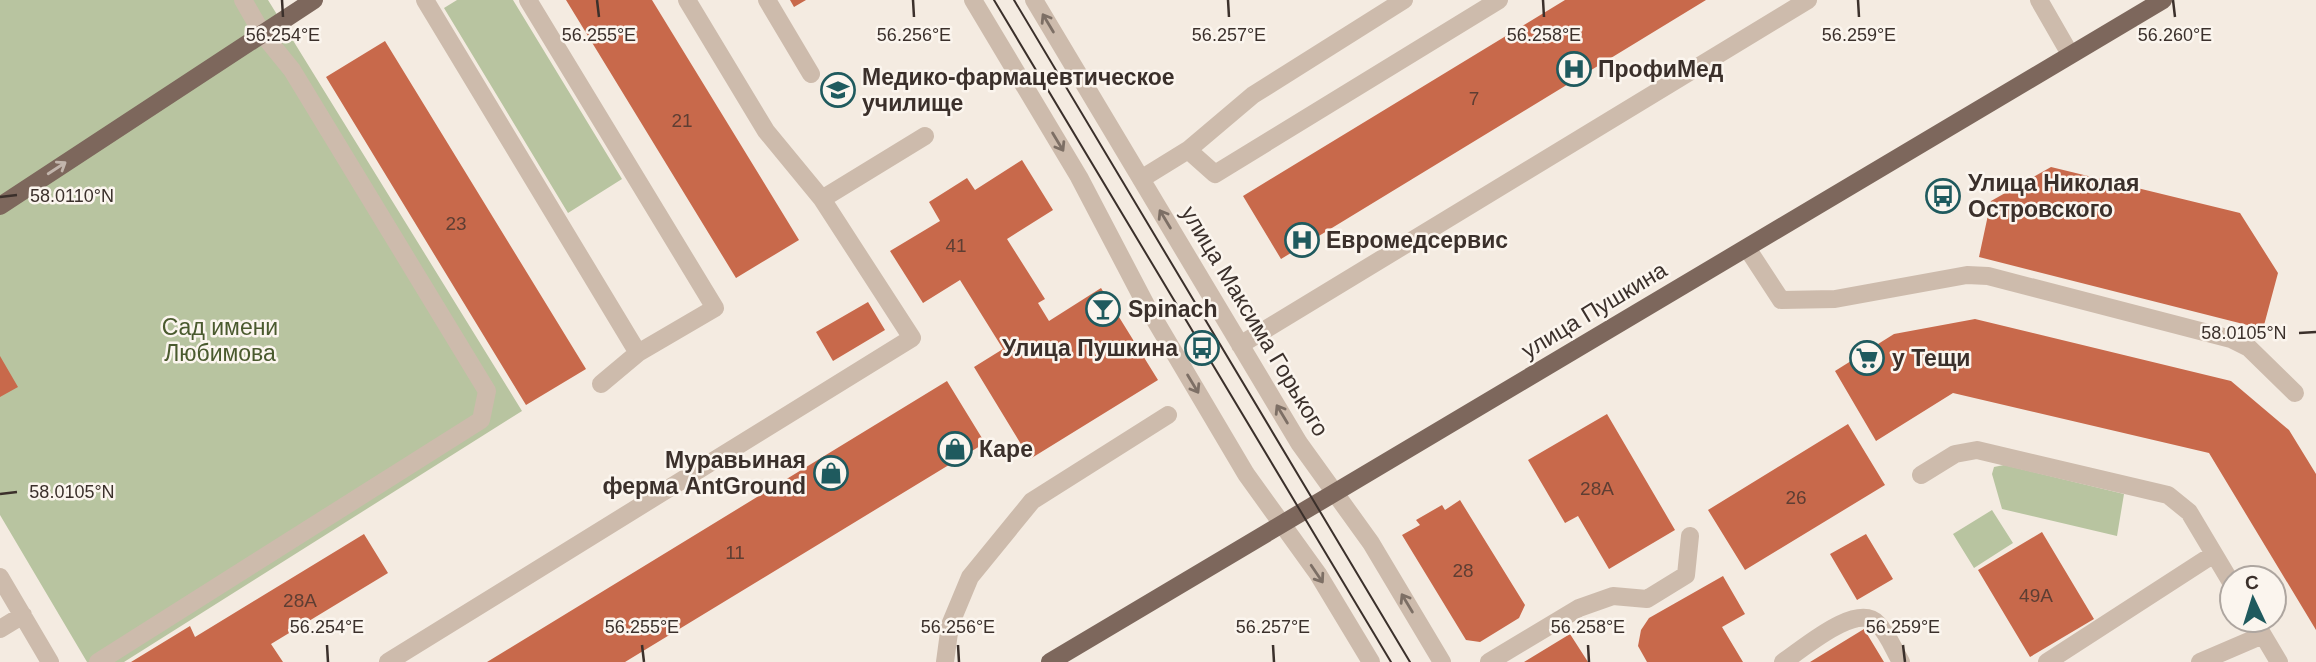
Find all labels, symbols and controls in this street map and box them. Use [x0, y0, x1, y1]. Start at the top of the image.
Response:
one-way arrow [1041, 14, 1055, 34]
text: 56.254°E [246, 25, 320, 45]
text: 56.255°E [562, 25, 636, 45]
text: 56.256°E [877, 25, 951, 45]
text: 56.257°E [1192, 25, 1266, 45]
text: 56.258°E [1507, 25, 1581, 45]
text: 56.259°E [1822, 25, 1896, 45]
text: 56.260°E [2138, 25, 2212, 45]
hospital icon: ПрофиМед [1555, 50, 1593, 88]
place label: ПрофиМед [1598, 56, 1724, 82]
place label: Медико-фармацевтическое училище [862, 64, 1175, 116]
school or university icon: Медико-фармацевтическое училище [819, 71, 857, 109]
house number: 7 [1469, 88, 1479, 109]
house number: 21 [671, 110, 693, 131]
one-way arrow [1052, 132, 1066, 152]
one-way arrow [47, 161, 66, 176]
place label: Улица Николая Островского [1968, 170, 2139, 222]
bus stop icon: Улица Николая Островского [1924, 177, 1962, 215]
text: 58.0110°N [30, 186, 114, 206]
street label: улица Максима Горького [1176, 201, 1334, 441]
one-way arrow [1158, 209, 1172, 229]
house number: 23 [445, 213, 467, 234]
hospital icon: Евромедсервис [1283, 221, 1321, 259]
place label: Евромедсервис [1326, 227, 1508, 253]
house number: 41 [945, 235, 967, 256]
street label: улица Пушкина [1517, 256, 1671, 364]
bar icon: Spinach [1084, 290, 1122, 328]
place label: Spinach [1128, 296, 1217, 322]
park label: Сад имени Любимова [162, 314, 278, 366]
text: 58.0105°N [2201, 323, 2287, 343]
bus stop icon: Улица Пушкина [1183, 329, 1221, 367]
place label: Улица Пушкина [1002, 335, 1178, 361]
supermarket icon: у Тещи [1848, 339, 1886, 377]
place label: у Тещи [1892, 345, 1970, 371]
one-way arrow [1186, 374, 1200, 394]
one-way arrow [1274, 405, 1288, 425]
shop icon: Каре [936, 430, 974, 468]
place label: Каре [979, 436, 1033, 462]
place label: Муравьиная ферма AntGround [602, 447, 806, 499]
shop icon: Муравьиная ферма AntGround [812, 454, 850, 492]
house number: 28А [1580, 478, 1614, 499]
text: 58.0105°N [29, 482, 115, 502]
house number: 26 [1785, 487, 1807, 508]
house number: 11 [725, 542, 745, 563]
house number: 28 [1452, 560, 1474, 581]
one-way arrow [1310, 564, 1324, 583]
north arrow [2218, 564, 2288, 634]
text: С [2244, 572, 2260, 593]
house number: 49А [2019, 585, 2053, 606]
house number: 28А [283, 590, 317, 611]
one-way arrow [1400, 594, 1414, 614]
text: 56.254°E [290, 617, 364, 637]
text: 56.255°E [605, 617, 679, 637]
text: 56.256°E [921, 617, 995, 637]
text: 56.257°E [1236, 617, 1310, 637]
text: 56.258°E [1551, 617, 1625, 637]
text: 56.259°E [1866, 617, 1940, 637]

